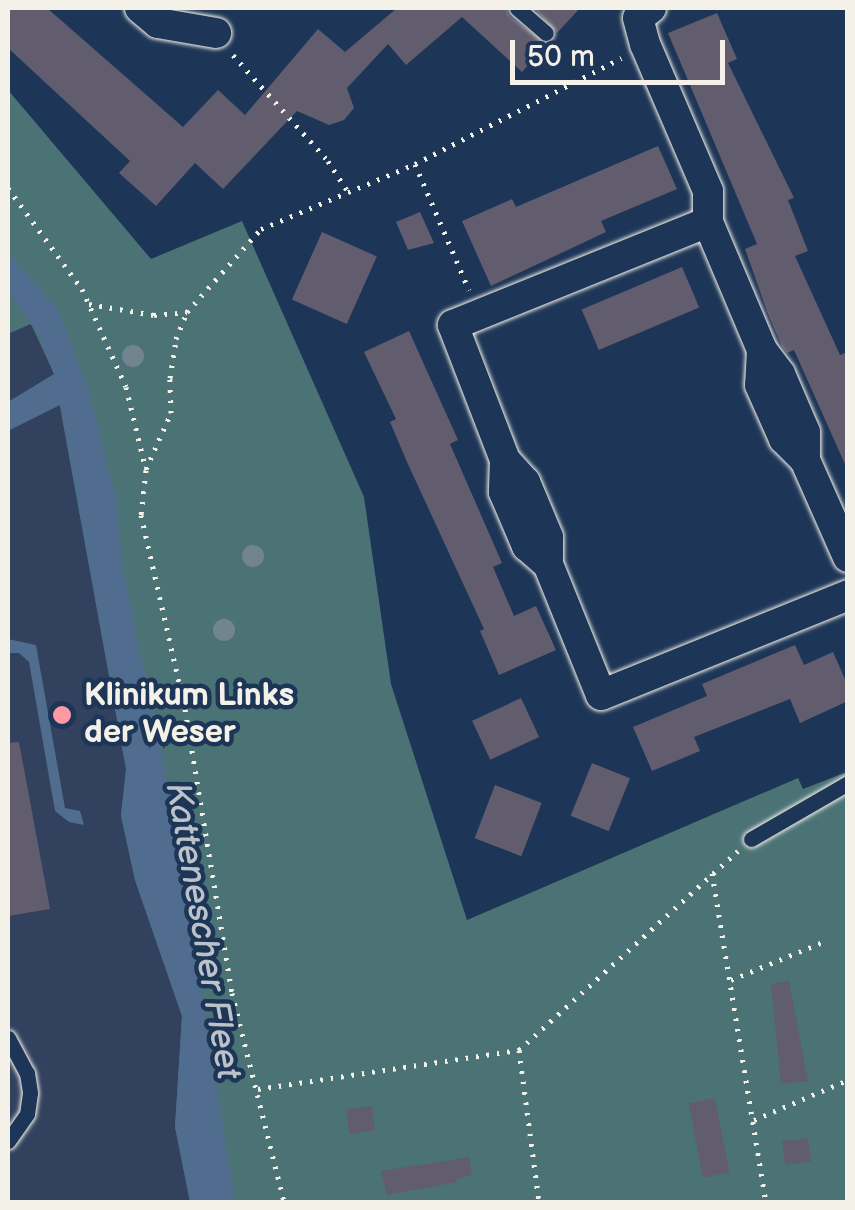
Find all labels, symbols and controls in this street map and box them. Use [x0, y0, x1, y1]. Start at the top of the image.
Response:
scale bar [515, 20, 730, 82]
text: 50 m [527, 39, 595, 75]
place label: Klinikum Links der Weser [84, 678, 294, 753]
marker: Klinikum Links der Weser [49, 702, 75, 728]
water label: Kattenescher Fleet [155, 779, 249, 1083]

